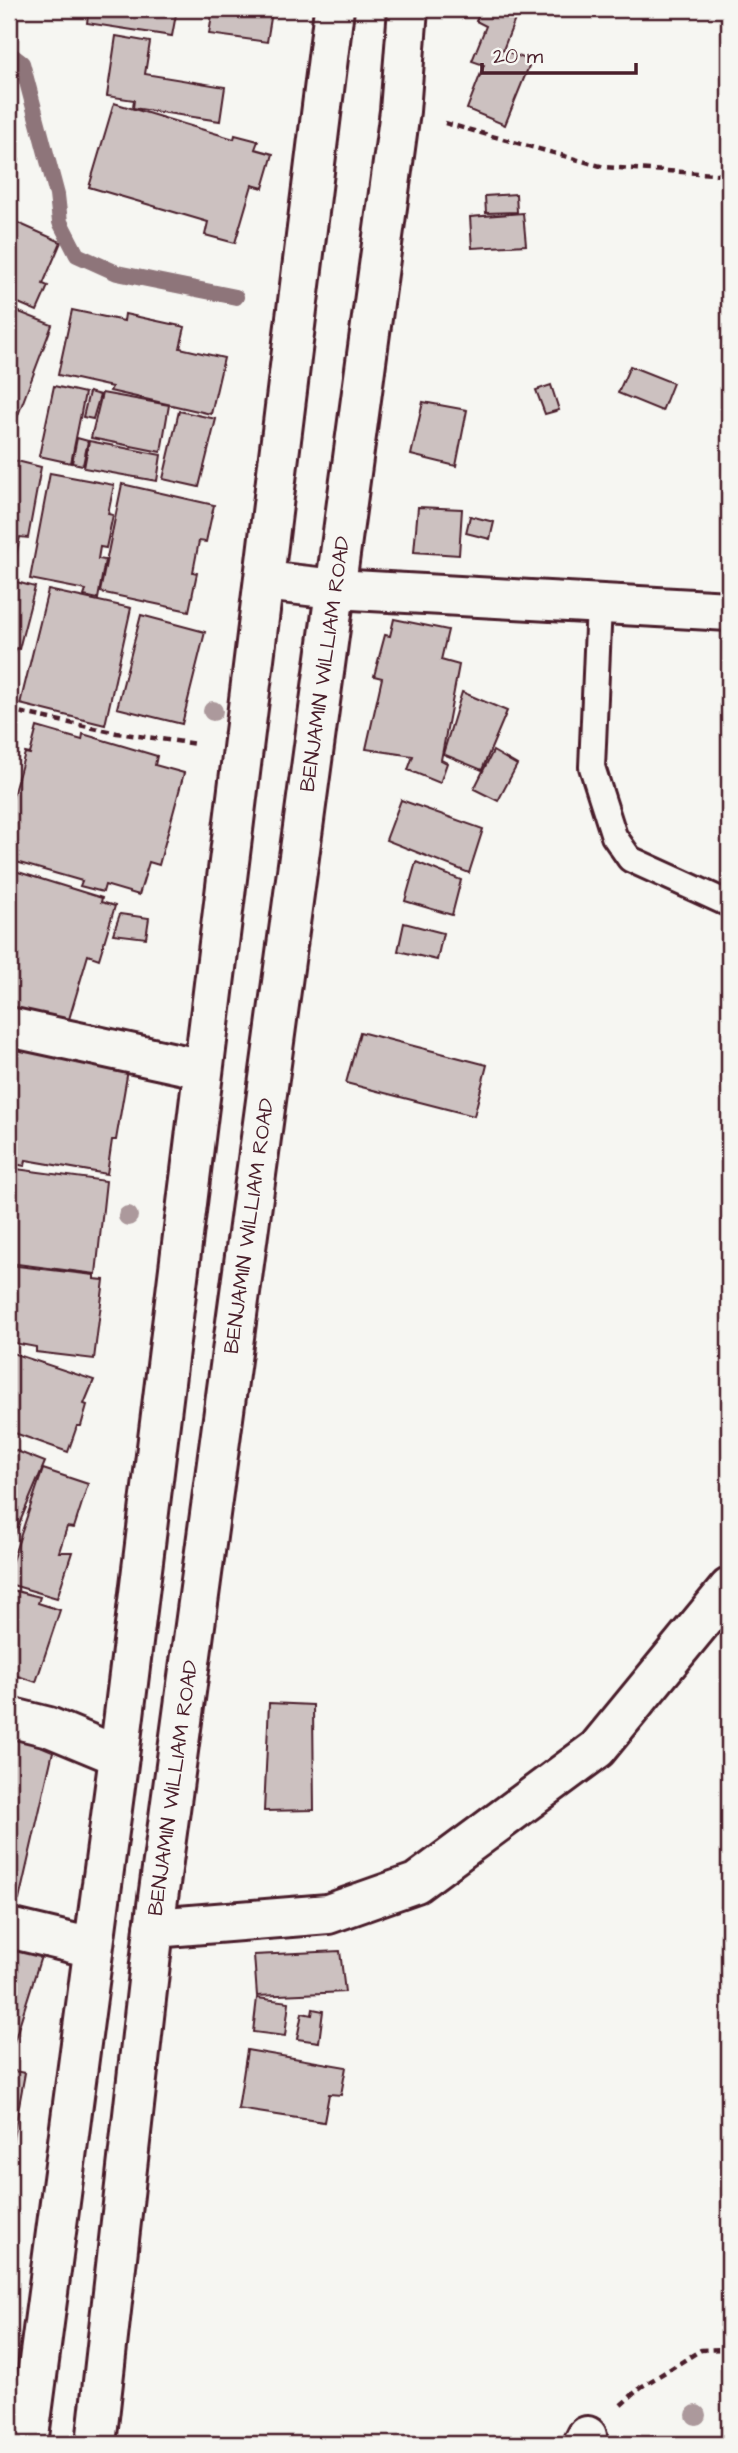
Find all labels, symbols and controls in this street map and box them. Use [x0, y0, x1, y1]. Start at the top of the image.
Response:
scale bar [482, 32, 636, 76]
text: 20 m [493, 42, 544, 71]
street label: BENJAMIN WILLIAM ROAD [293, 534, 357, 794]
street label: BENJAMIN WILLIAM ROAD [217, 1096, 281, 1356]
street label: BENJAMIN WILLIAM ROAD [141, 1658, 205, 1918]

